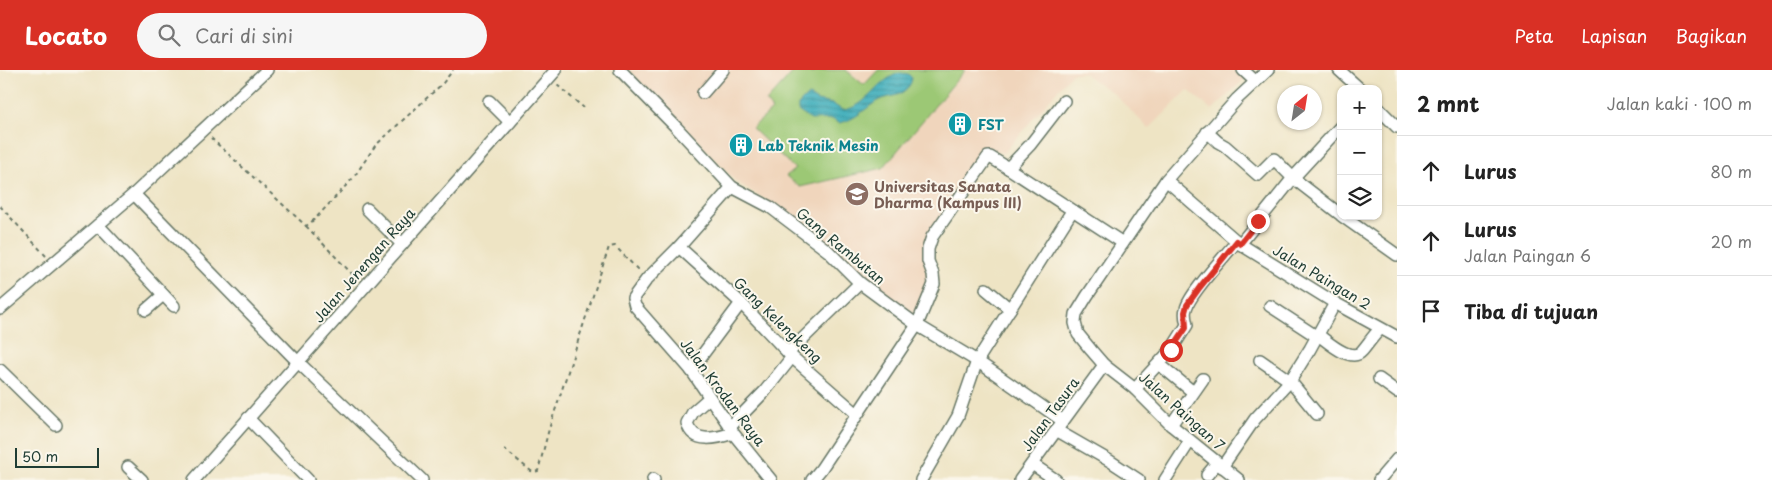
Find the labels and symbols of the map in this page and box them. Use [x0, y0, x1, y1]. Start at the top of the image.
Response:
north arrow [1277, 85, 1322, 130]
building icon: FST [947, 111, 973, 137]
place label: FST [978, 114, 1004, 135]
building icon: Lab Teknik Mesin [728, 132, 754, 158]
place label: Lab Teknik Mesin [758, 135, 879, 156]
place label: Universitas Sanata Dharma (Kampus III) [874, 176, 1022, 213]
school or university icon: Universitas Sanata Dharma (Kampus III) [844, 181, 870, 207]
street label: Gang Rambutan [792, 202, 890, 290]
street label: Jalan Jenengan Raya [308, 203, 420, 327]
route end [1247, 210, 1270, 233]
street label: Jalan Paingan 2 [1269, 239, 1375, 315]
street label: Gang Kelengkeng [729, 272, 827, 368]
street label: Jalan Krodan Raya [676, 334, 771, 450]
route start [1160, 339, 1183, 362]
street label: Jalan Paingan 7 [1134, 367, 1230, 455]
street label: Jalan Tasura [1016, 372, 1084, 455]
scale bar [15, 445, 99, 468]

